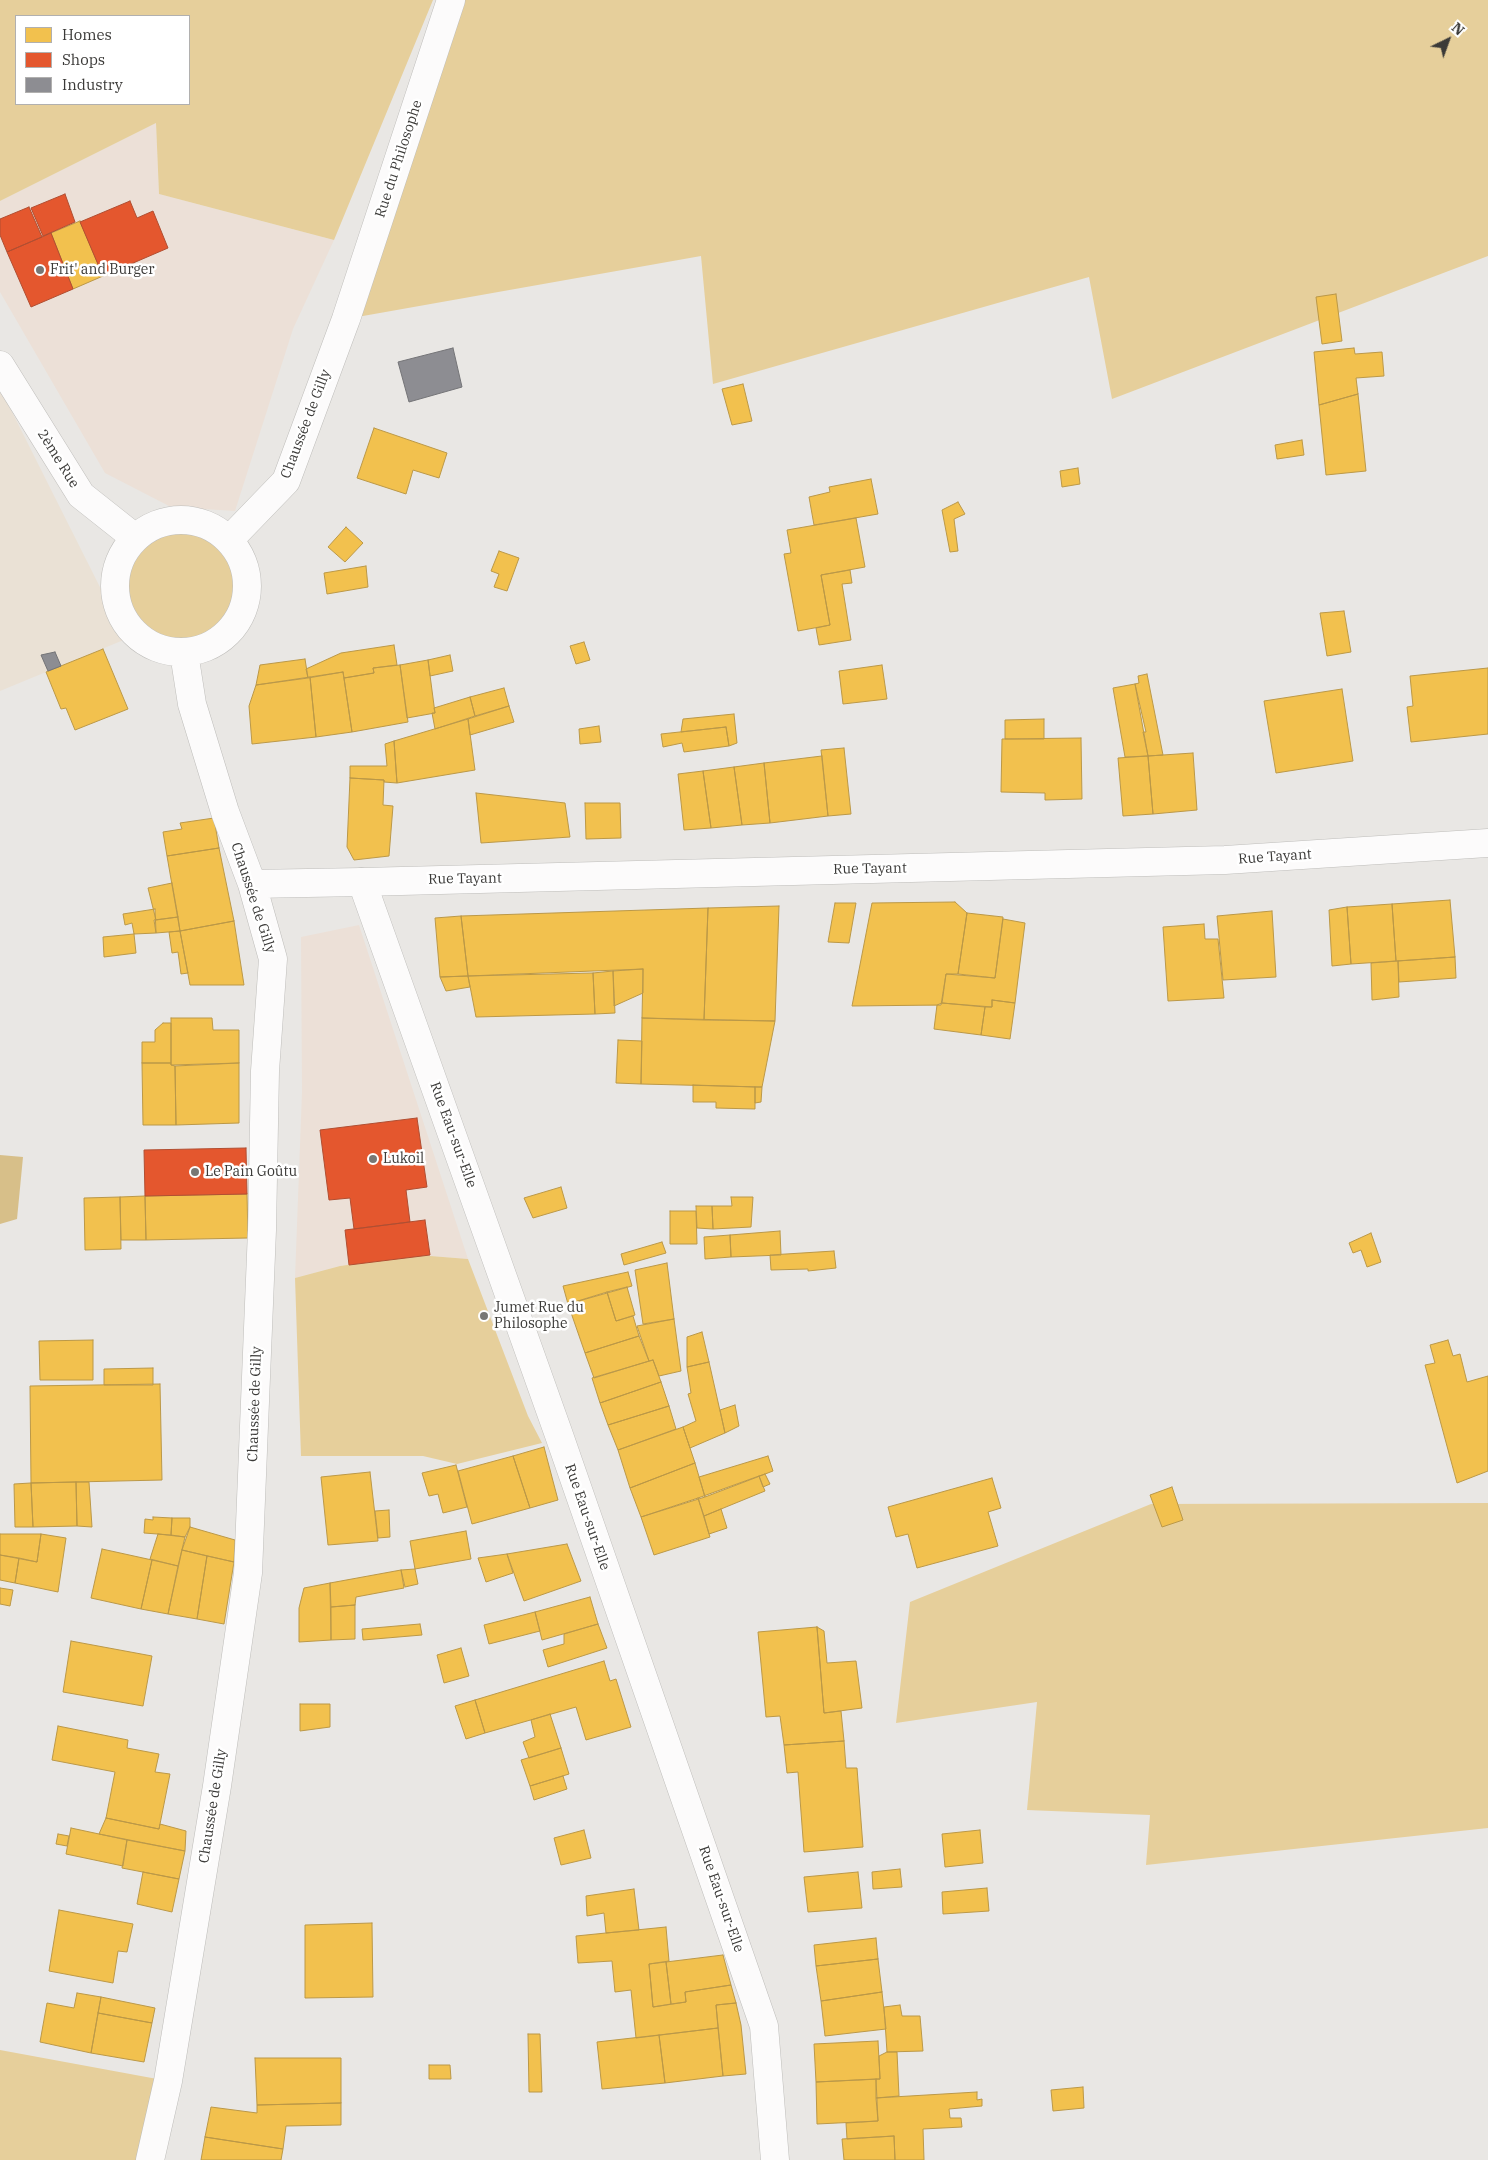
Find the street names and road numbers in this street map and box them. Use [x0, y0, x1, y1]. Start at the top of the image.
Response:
street label: Rue du Philosophe [372, 98, 426, 220]
street label: Chaussée de Gilly [277, 367, 335, 481]
street label: 2ème Rue [34, 427, 82, 491]
street label: Chaussée de Gilly [227, 840, 279, 956]
street label: Rue Tayant [1238, 846, 1312, 868]
street label: Rue Tayant [833, 860, 907, 878]
street label: Rue Tayant [428, 870, 502, 888]
street label: Rue Eau-sur-Elle [426, 1080, 480, 1190]
street label: Chaussée de Gilly [245, 1346, 265, 1462]
street label: Rue Eau-sur-Elle [561, 1462, 613, 1572]
street label: Chaussée de Gilly [196, 1748, 230, 1864]
street label: Rue Eau-sur-Elle [695, 1844, 747, 1954]

